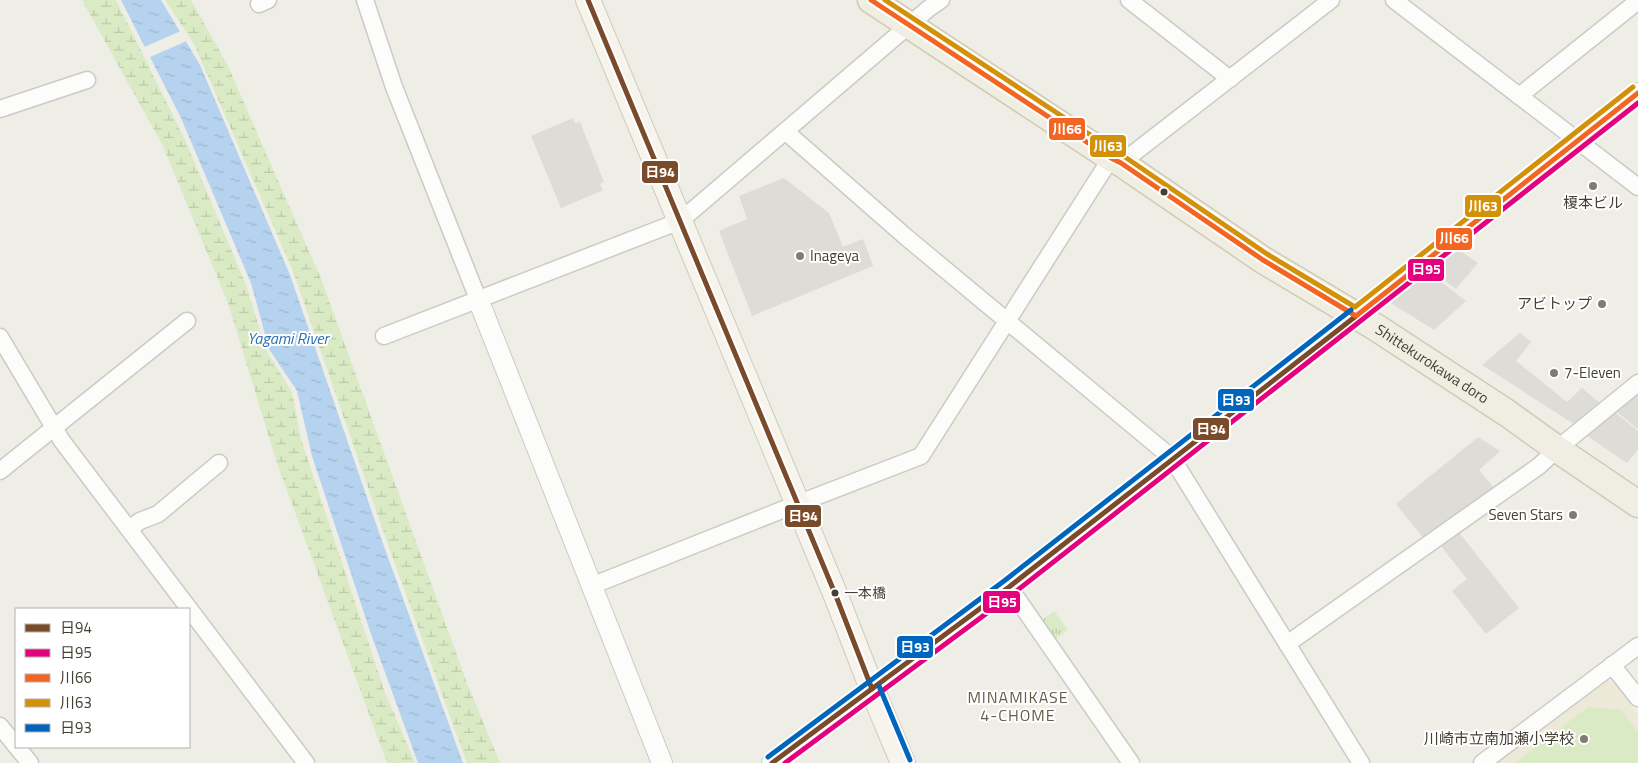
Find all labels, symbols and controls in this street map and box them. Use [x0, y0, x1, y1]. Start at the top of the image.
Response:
line badge: 川66 [1048, 117, 1086, 141]
text: 川66 [1052, 118, 1082, 139]
line badge: 川63 [1089, 134, 1127, 158]
text: 川63 [1093, 135, 1123, 156]
line badge: 日94 [641, 160, 679, 184]
text: 日94 [645, 161, 675, 182]
marker: 榎本ビル [1587, 180, 1599, 192]
unlabelled marker [1159, 187, 1169, 197]
place label: 榎本ビル [1563, 191, 1623, 214]
line badge: 川63 [1464, 194, 1502, 218]
text: 川63 [1468, 195, 1498, 216]
line badge: 川66 [1435, 227, 1473, 251]
text: 川66 [1439, 227, 1469, 248]
place label: Inageya [810, 244, 860, 267]
marker: Inageya [794, 250, 806, 262]
line badge: 日95 [1407, 258, 1445, 282]
text: 日95 [1411, 258, 1441, 279]
place label: アビトップ [1517, 292, 1592, 315]
marker: アビトップ [1596, 298, 1608, 310]
street label: Shittekurokawa doro [1371, 318, 1494, 409]
water label: Yagami River [247, 326, 331, 350]
place label: 7-Eleven [1564, 361, 1621, 384]
marker: 7-Eleven [1548, 367, 1560, 379]
line badge: 日93 [1217, 388, 1255, 412]
text: 日93 [1221, 389, 1251, 410]
line badge: 日94 [1192, 417, 1230, 441]
text: 日94 [1196, 418, 1226, 439]
place label: Seven Stars [1488, 503, 1563, 526]
line badge: 日94 [784, 504, 822, 528]
text: 日94 [788, 505, 818, 526]
marker: Seven Stars [1567, 509, 1579, 521]
place label: 一本橋 [844, 582, 886, 603]
marker: 一本橋 [830, 588, 840, 598]
line badge: 日95 [982, 590, 1021, 614]
text: 日95 [987, 591, 1017, 612]
legend [15, 608, 190, 748]
text: 日94 [60, 616, 92, 639]
line badge: 日93 [896, 635, 934, 659]
text: 日93 [900, 636, 930, 657]
text: 日95 [60, 641, 92, 664]
text: 川66 [60, 666, 92, 689]
district label: MINAMIKASE 4-CHOME [967, 685, 1069, 727]
text: 川63 [60, 691, 92, 714]
text: 日93 [60, 716, 92, 739]
place label: 川崎市立南加瀬小学校 [1424, 727, 1574, 750]
marker: 川崎市立南加瀬小学校 [1578, 733, 1590, 745]

